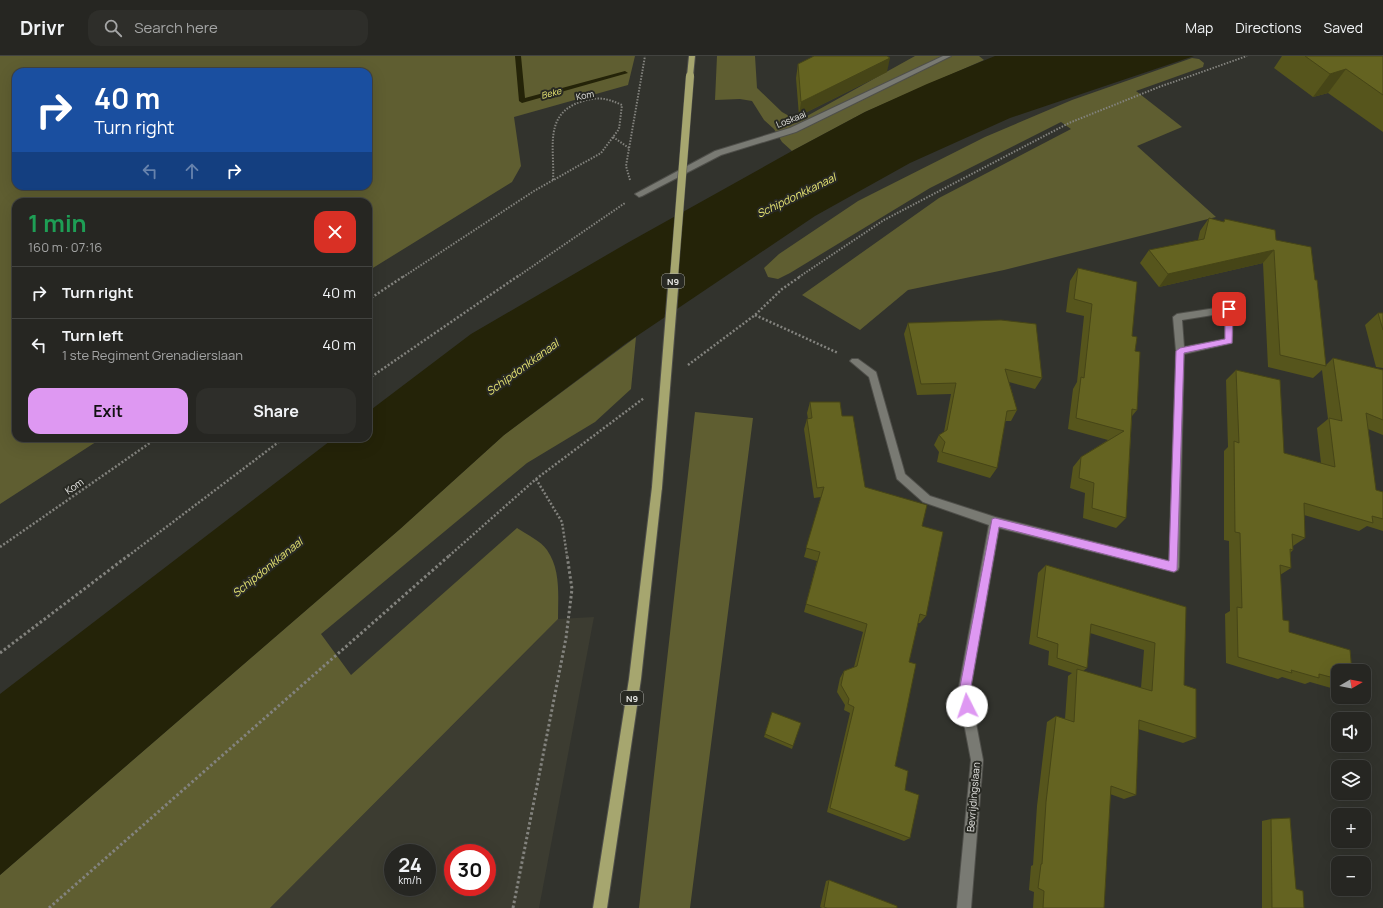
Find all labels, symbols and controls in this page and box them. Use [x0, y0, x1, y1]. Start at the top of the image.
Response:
search box [88, 10, 368, 46]
text: Drivr [20, 15, 64, 41]
icon: search [102, 17, 124, 39]
text: Search here [134, 17, 218, 38]
text: Map [1185, 18, 1213, 37]
text: Directions [1235, 18, 1302, 37]
text: Saved [1324, 18, 1363, 37]
text: 40 m [94, 79, 160, 117]
icon: right [28, 84, 80, 136]
water label: Beke [539, 84, 563, 102]
street label: Kom [575, 87, 595, 103]
street label: Loskaai [774, 107, 808, 131]
text: Turn right [94, 115, 175, 139]
icon: left [139, 160, 161, 182]
icon: ahead [181, 160, 203, 182]
icon: right [223, 160, 245, 182]
water label: Schipdonkkanaal [754, 169, 839, 221]
text: 1 min [28, 206, 87, 239]
button: close [314, 211, 356, 253]
text: 160 m · 07:16 [28, 238, 102, 256]
road number: N9 [662, 274, 684, 288]
icon: right [28, 282, 50, 304]
text: Turn right [62, 282, 133, 303]
text: 40 m [322, 282, 356, 303]
pin [1212, 292, 1246, 326]
icon: arrive [1218, 298, 1240, 320]
text: Turn left [62, 325, 124, 346]
icon: left [28, 334, 50, 356]
text: 40 m [322, 334, 356, 355]
water label: Schipdonkkanaal [483, 335, 563, 398]
text: 1 ste Regiment Grenadierslaan [62, 346, 243, 364]
button: Exit [28, 388, 188, 434]
button: Share [196, 388, 356, 434]
street label: Kom [62, 475, 86, 497]
water label: Schipdonkkanaal [229, 533, 306, 600]
north arrow [1331, 664, 1371, 704]
map controls [1331, 664, 1371, 896]
position arrow [946, 685, 988, 727]
road number: N9 [621, 691, 643, 705]
button: sound [1331, 712, 1371, 752]
button: layers [1331, 760, 1371, 800]
street label: Bevrijdingslaan [963, 761, 983, 833]
button: + [1331, 808, 1371, 848]
speed limit sign: 30 [444, 844, 496, 896]
text: 24 [398, 851, 422, 878]
button: − [1331, 856, 1371, 896]
text: km/h [398, 873, 422, 887]

